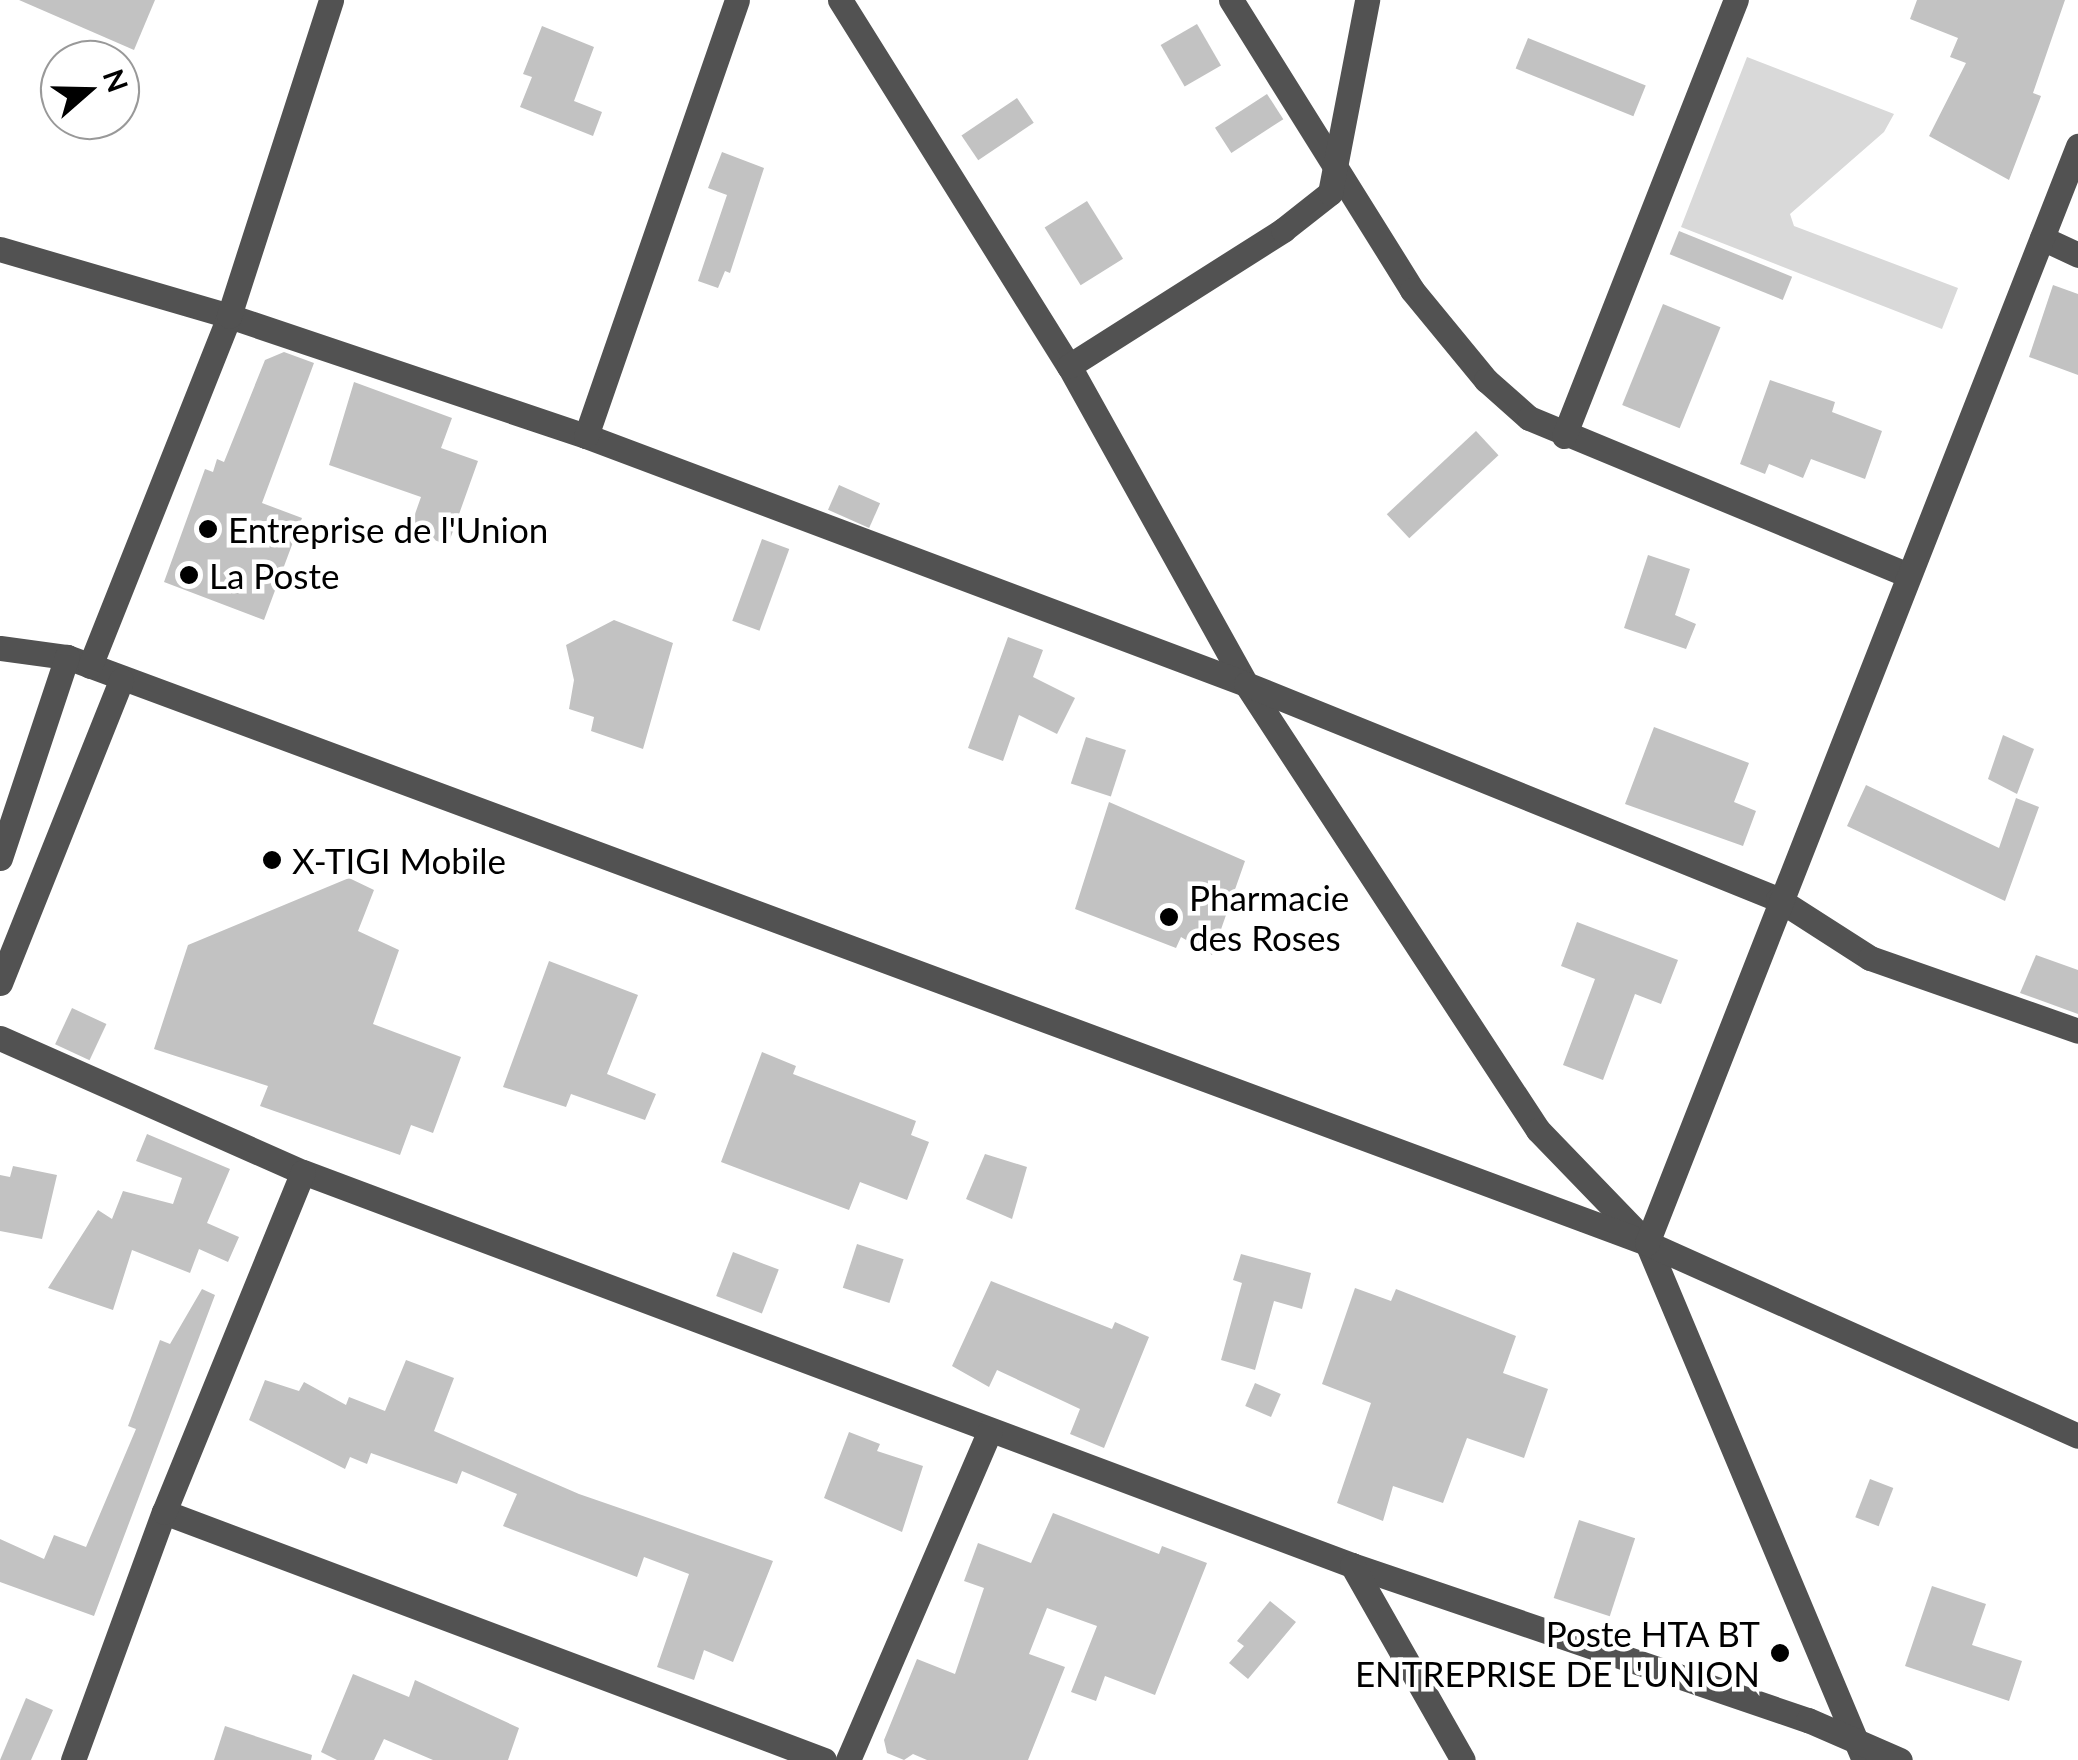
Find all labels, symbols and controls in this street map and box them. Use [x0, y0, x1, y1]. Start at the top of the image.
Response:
north arrow [40, 40, 140, 140]
text: N [97, 64, 136, 96]
place label: Entreprise de l'Union [228, 508, 548, 550]
marker: Entreprise de l'Union [197, 518, 219, 540]
place label: La Poste [209, 554, 339, 596]
marker: La Poste [178, 564, 200, 586]
place label: X-TIGI Mobile [292, 839, 506, 881]
marker: X-TIGI Mobile [261, 849, 283, 871]
place label: Pharmacie des Roses [1189, 876, 1349, 958]
marker: Pharmacie des Roses [1158, 906, 1180, 928]
place label: Poste HTA BT ENTREPRISE DE L'UNION [1355, 1612, 1760, 1694]
marker: Poste HTA BT ENTREPRISE DE L'UNION [1769, 1642, 1791, 1664]

